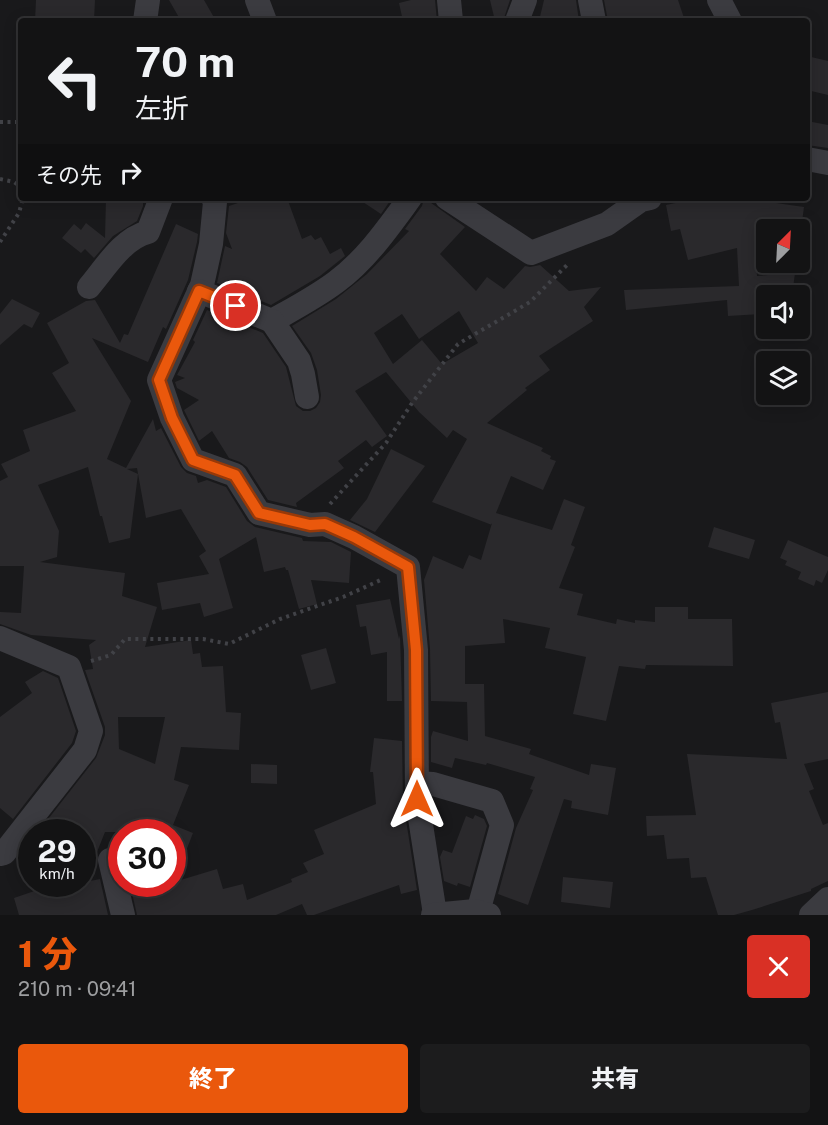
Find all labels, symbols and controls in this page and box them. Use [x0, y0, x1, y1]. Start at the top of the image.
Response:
text: 70 m [135, 37, 235, 86]
icon: left [36, 42, 114, 120]
text: 左折 [135, 92, 189, 124]
icon: right [114, 156, 147, 189]
text: その先 [36, 162, 102, 188]
north arrow [756, 219, 810, 273]
map controls [756, 219, 810, 405]
pin [210, 280, 261, 331]
button: sound [756, 285, 810, 339]
icon: arrive [219, 289, 252, 322]
button: layers [756, 351, 810, 405]
position arrow [385, 767, 449, 831]
speed limit sign: 30 [108, 819, 186, 897]
text: 29 [38, 833, 76, 869]
text: km/h [39, 865, 75, 882]
text: 1 分 [18, 933, 78, 975]
button: close [747, 935, 810, 998]
text: 210 m · 09:41 [18, 977, 136, 1001]
button: 終了 [18, 1044, 408, 1113]
button: 共有 [420, 1044, 810, 1113]

